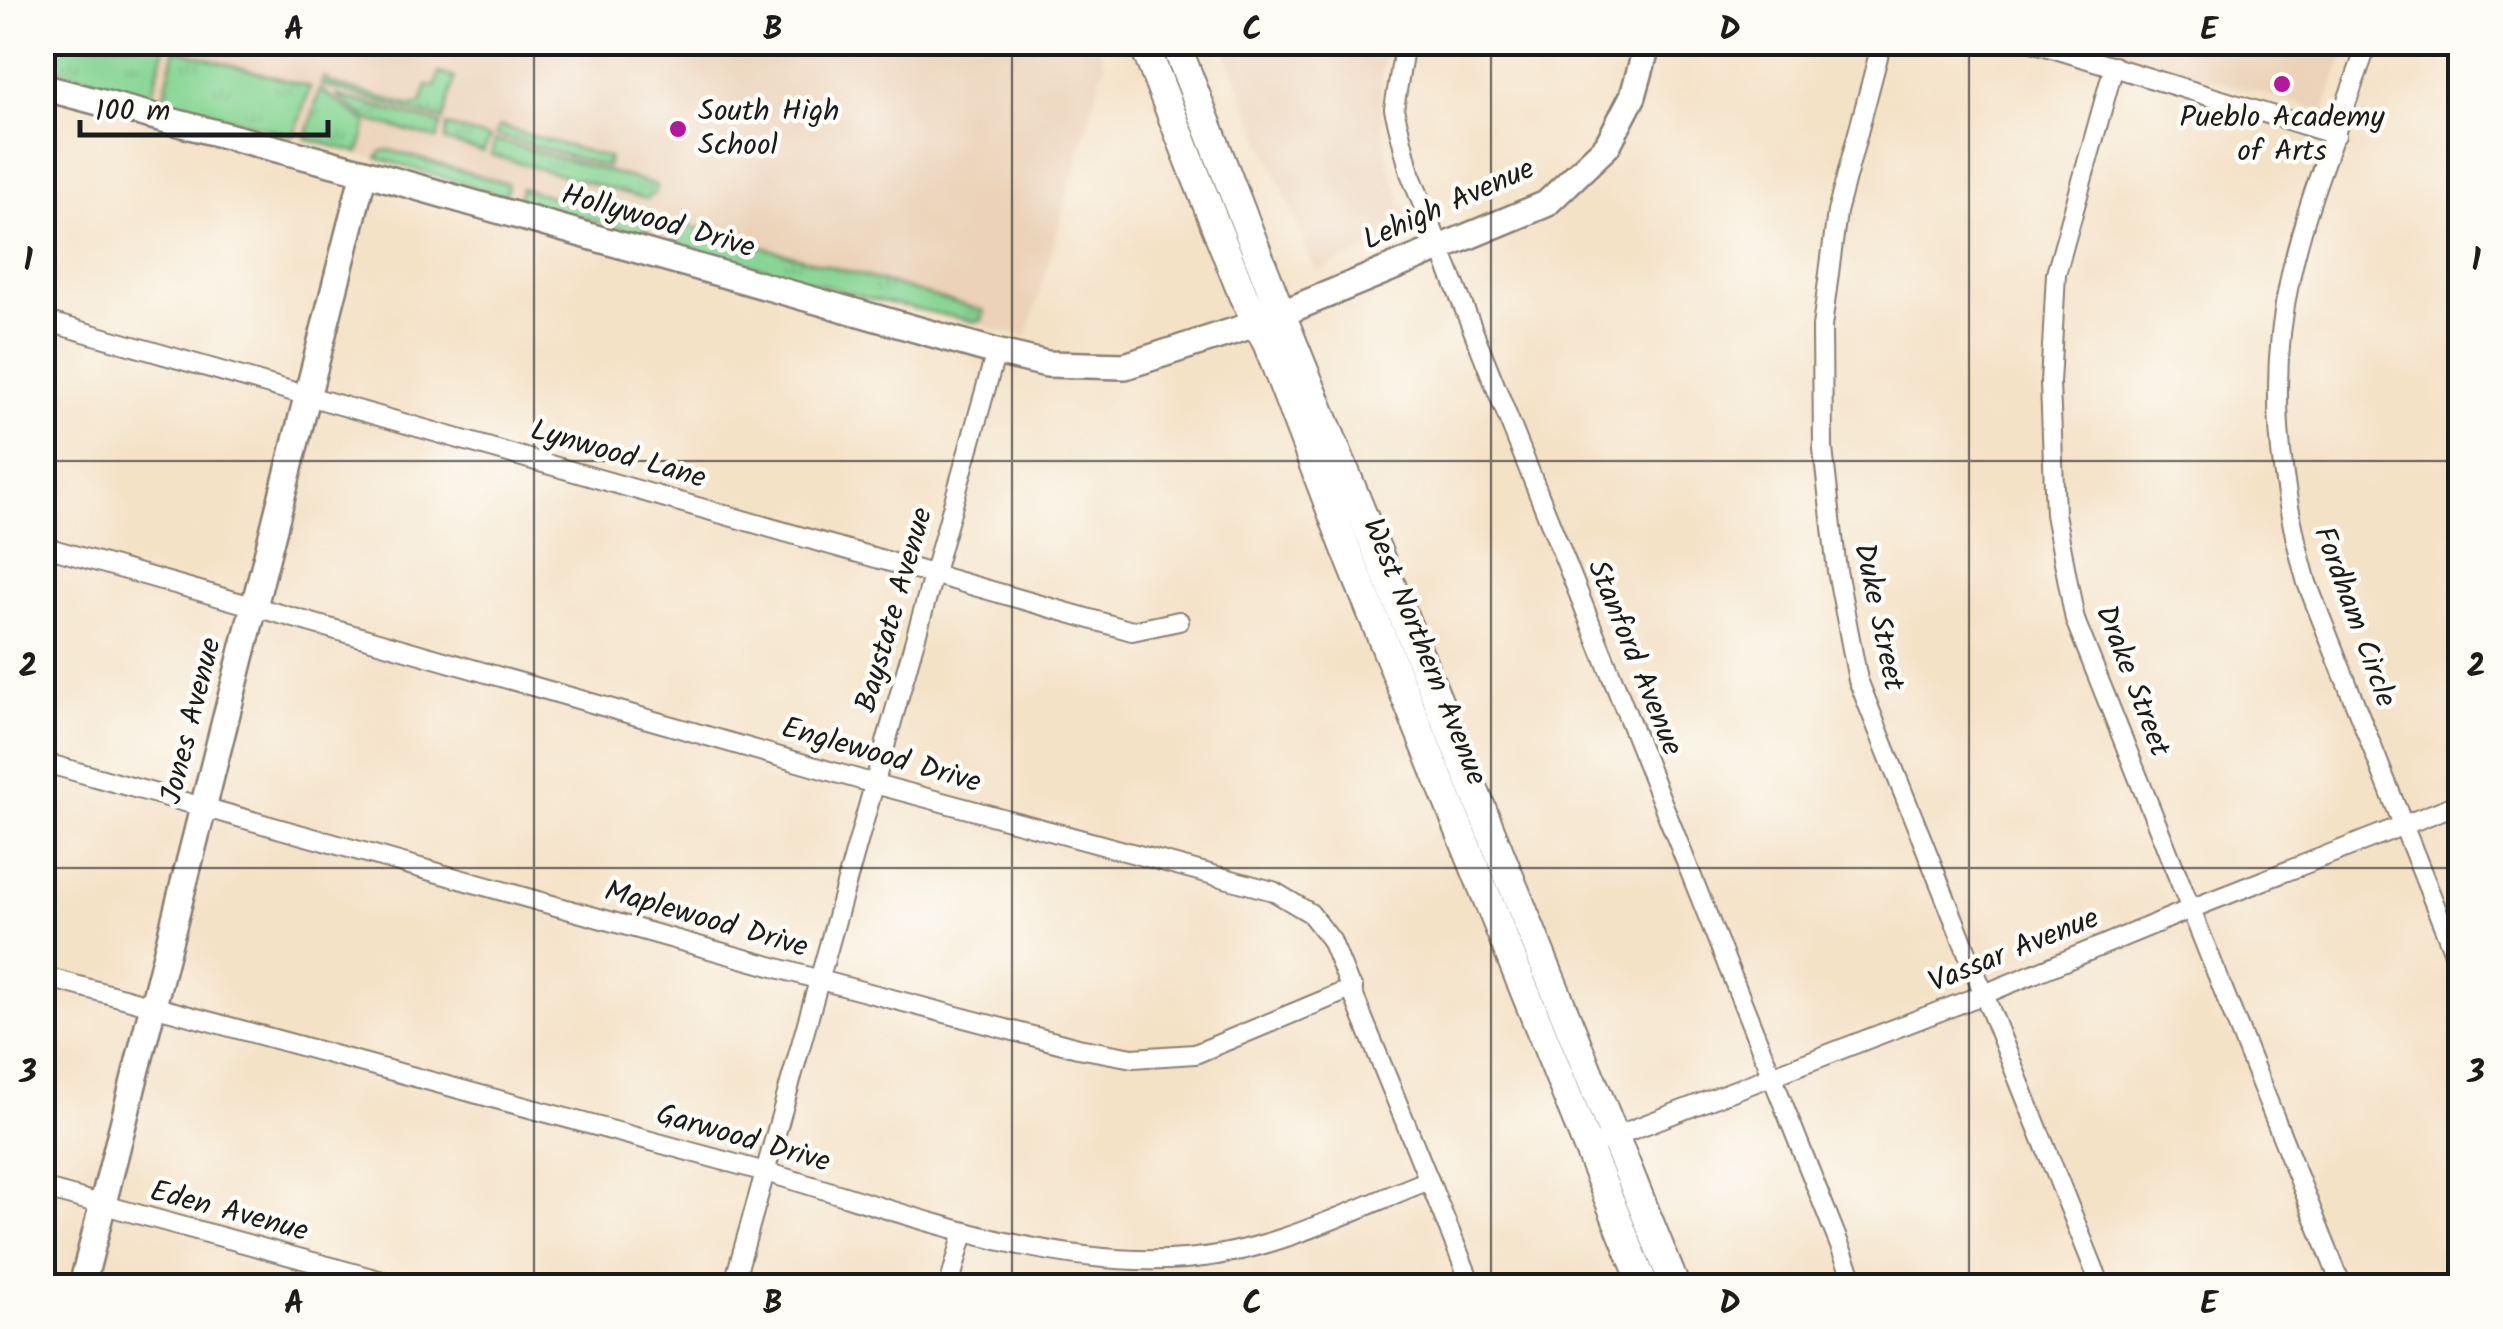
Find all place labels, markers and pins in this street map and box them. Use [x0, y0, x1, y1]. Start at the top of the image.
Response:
marker: Pueblo Academy of Arts [2271, 73, 2293, 95]
place label: South High School [698, 88, 839, 170]
place label: Pueblo Academy of Arts [2179, 94, 2385, 176]
marker: South High School [667, 118, 689, 140]

